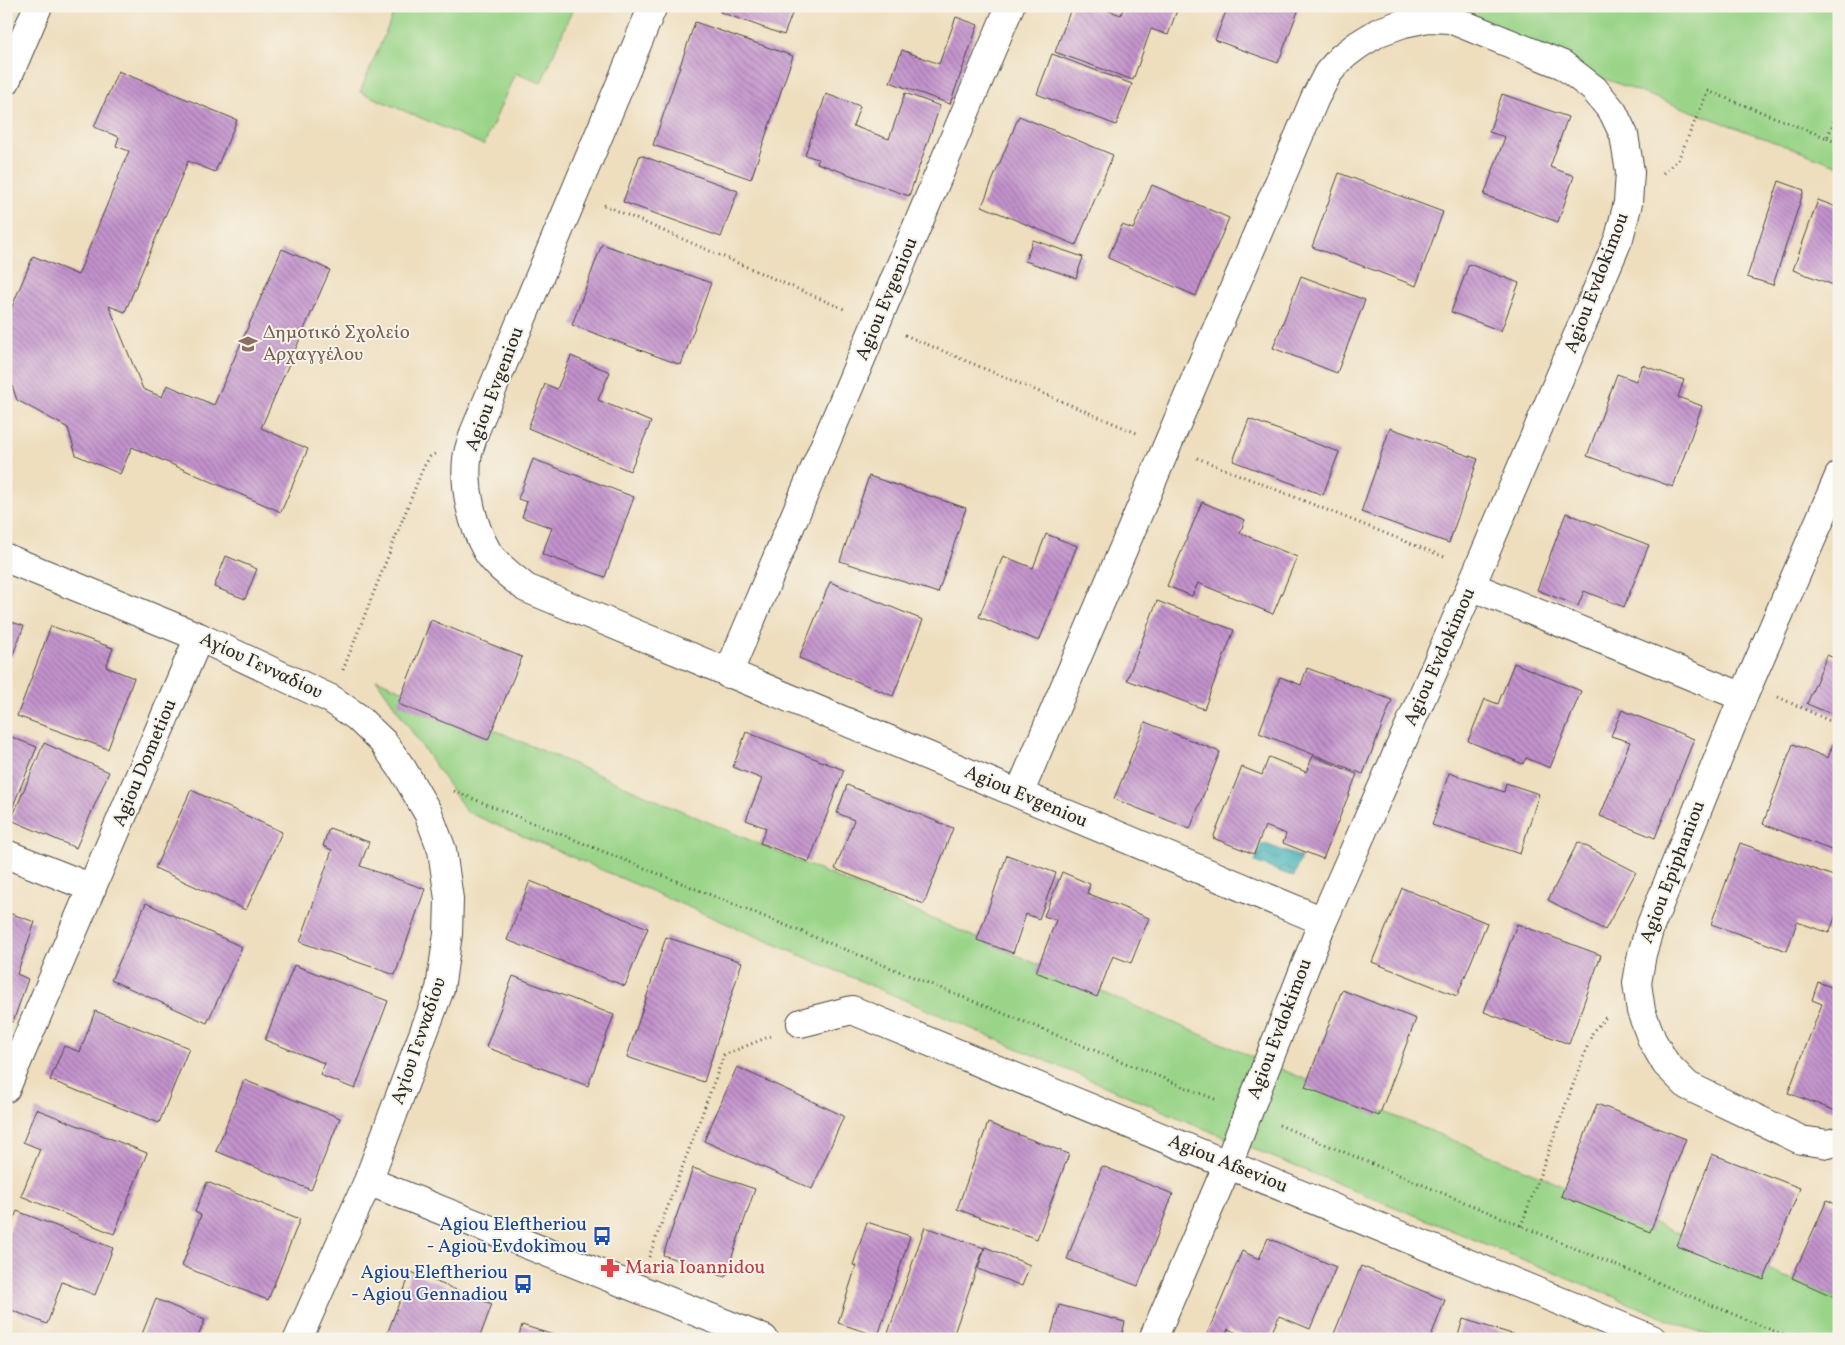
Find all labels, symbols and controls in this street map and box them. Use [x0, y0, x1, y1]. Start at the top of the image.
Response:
street label: Agiou Evdokimou [1558, 209, 1636, 357]
street label: Agiou Evgeniou [849, 233, 925, 365]
place label: Δημοτικό Σχολείο Αρχαγγέλου [263, 320, 410, 368]
street label: Agiou Evgeniou [459, 323, 531, 455]
school or university icon: Δημοτικό Σχολείο Αρχαγγέλου [237, 333, 259, 355]
street label: Agiou Evdokimou [1398, 584, 1482, 730]
street label: Αγίου Γενναδίου [195, 626, 327, 706]
street label: Agiou Dometiou [106, 695, 184, 831]
street label: Agiou Evgeniou [960, 759, 1092, 835]
street label: Agiou Epiphaniou [1634, 797, 1712, 947]
street label: Agiou Evdokimou [1241, 955, 1319, 1103]
street label: Αγίου Γενναδίου [385, 974, 453, 1108]
street label: Agiou Afseviou [1164, 1128, 1292, 1200]
place label: Agiou Eleftheriou - Agiou Evdokimou [427, 1212, 587, 1260]
bus stop icon: Agiou Eleftheriou - Agiou Evdokimou [591, 1225, 613, 1247]
place label: Maria Ioannidou [625, 1255, 765, 1281]
pharmacy icon: Maria Ioannidou [599, 1257, 621, 1279]
place label: Agiou Eleftheriou - Agiou Gennadiou [351, 1260, 508, 1308]
bus stop icon: Agiou Eleftheriou - Agiou Gennadiou [512, 1273, 534, 1295]

